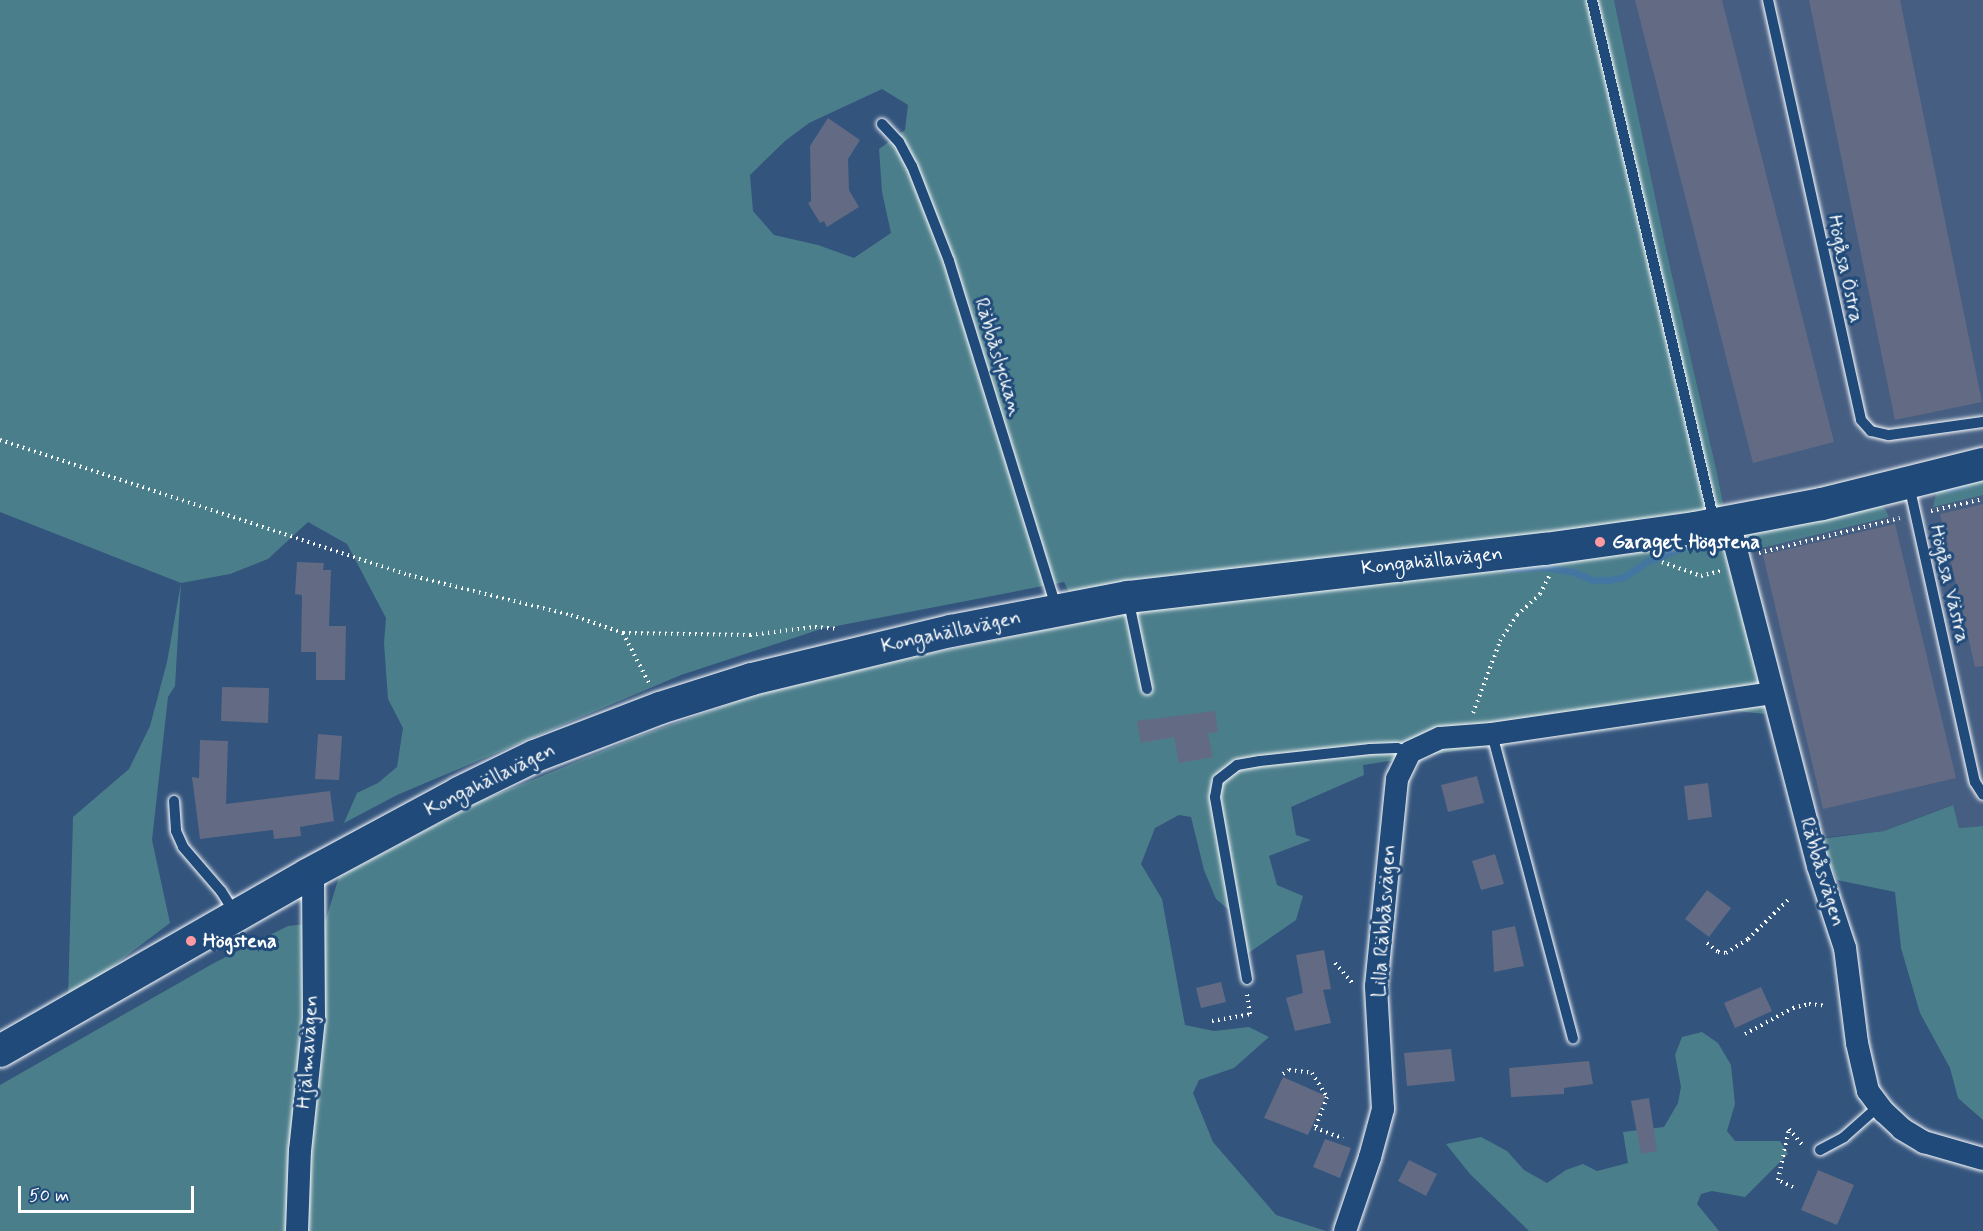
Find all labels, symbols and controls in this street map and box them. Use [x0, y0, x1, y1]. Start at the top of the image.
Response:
street label: Högåsa Östra [1822, 213, 1868, 325]
street label: Räbbåslyckan [969, 295, 1027, 419]
street label: Högåsa Västra [1924, 522, 1974, 646]
place label: Garaget Högstena [1612, 530, 1762, 554]
marker: Garaget Högstena [1593, 535, 1607, 549]
street label: Kongahällavägen [1360, 542, 1504, 580]
street label: Kongahällavägen [879, 605, 1023, 659]
street label: Kongahällavägen [421, 738, 559, 822]
street label: Räbbåsvägen [1794, 815, 1850, 929]
street label: Lilla Räbbåsvägen [1367, 844, 1401, 998]
place label: Högstena [203, 929, 277, 953]
marker: Högstena [184, 934, 198, 948]
street label: Hjälmavägen [292, 994, 324, 1110]
scale bar [21, 1174, 196, 1212]
text: 50 m [29, 1184, 69, 1208]

